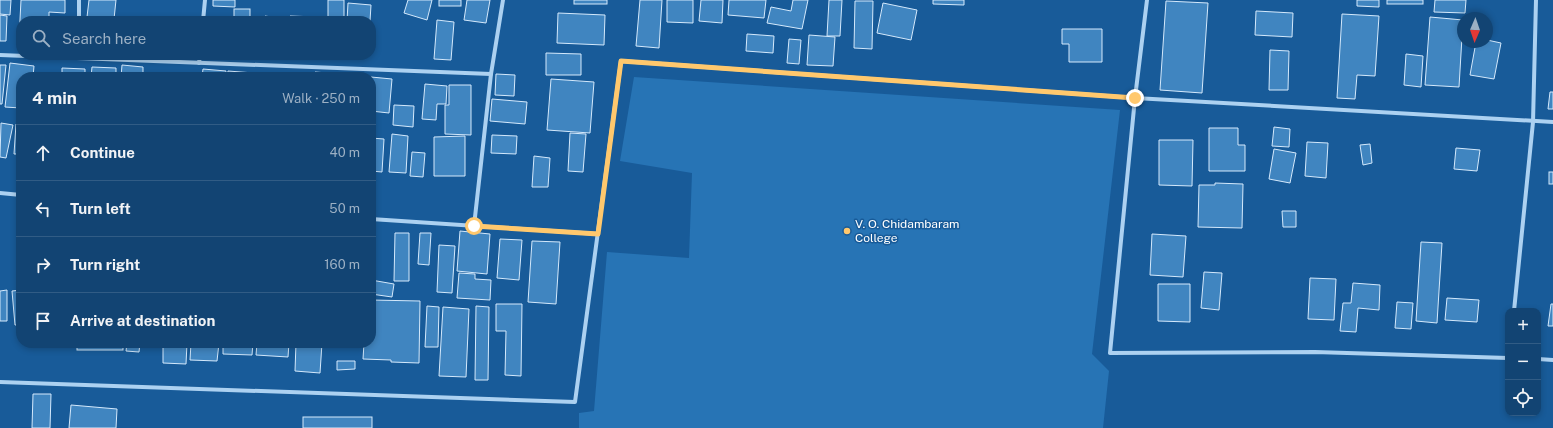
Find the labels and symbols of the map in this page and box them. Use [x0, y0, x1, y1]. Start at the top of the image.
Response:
north arrow [1457, 12, 1493, 48]
route end [1126, 89, 1144, 107]
route start [465, 217, 483, 235]
place label: V. O. Chidambaram College [855, 217, 959, 245]
marker: V. O. Chidambaram College [842, 226, 852, 236]

